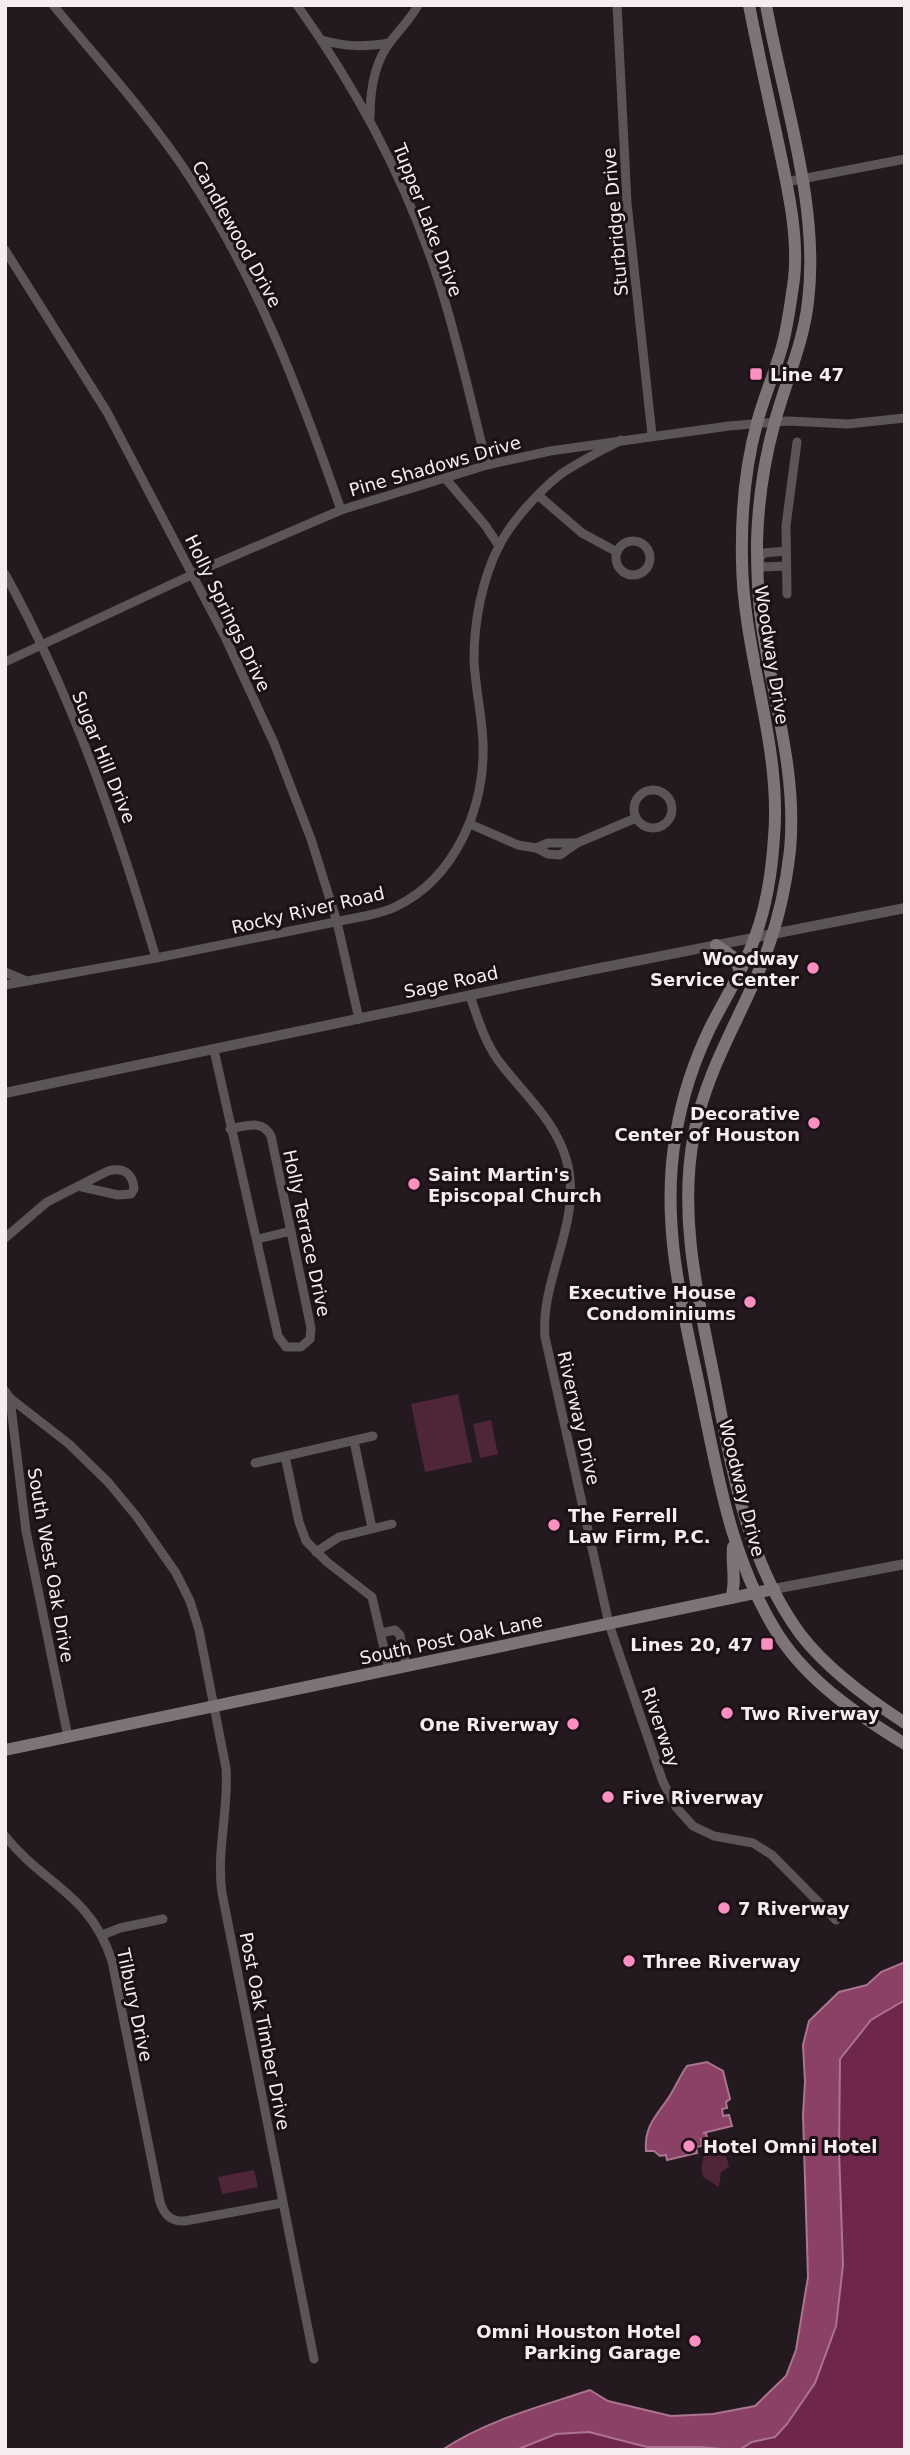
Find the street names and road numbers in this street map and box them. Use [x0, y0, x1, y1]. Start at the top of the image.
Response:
street label: Tupper Lake Drive [389, 140, 467, 300]
street label: Sturbridge Drive [598, 147, 632, 297]
street label: Candlewood Drive [188, 157, 286, 311]
street label: Pine Shadows Drive [347, 431, 523, 501]
street label: Holly Springs Drive [181, 531, 275, 695]
street label: Woodway Drive [751, 584, 793, 726]
street label: Sugar Hill Drive [68, 688, 140, 826]
street label: Rocky River Road [229, 882, 387, 938]
street label: Sage Road [402, 962, 500, 1002]
street label: Holly Terrace Drive [279, 1148, 335, 1318]
street label: Riverway Drive [553, 1349, 605, 1487]
street label: Woodway Drive [715, 1417, 769, 1559]
street label: South West Oak Drive [24, 1466, 78, 1664]
street label: South Post Oak Lane [358, 1609, 544, 1669]
street label: Riverway [638, 1684, 685, 1770]
street label: Post Oak Timber Drive [235, 1930, 295, 2132]
street label: Tilbury Drive [113, 1946, 157, 2063]

